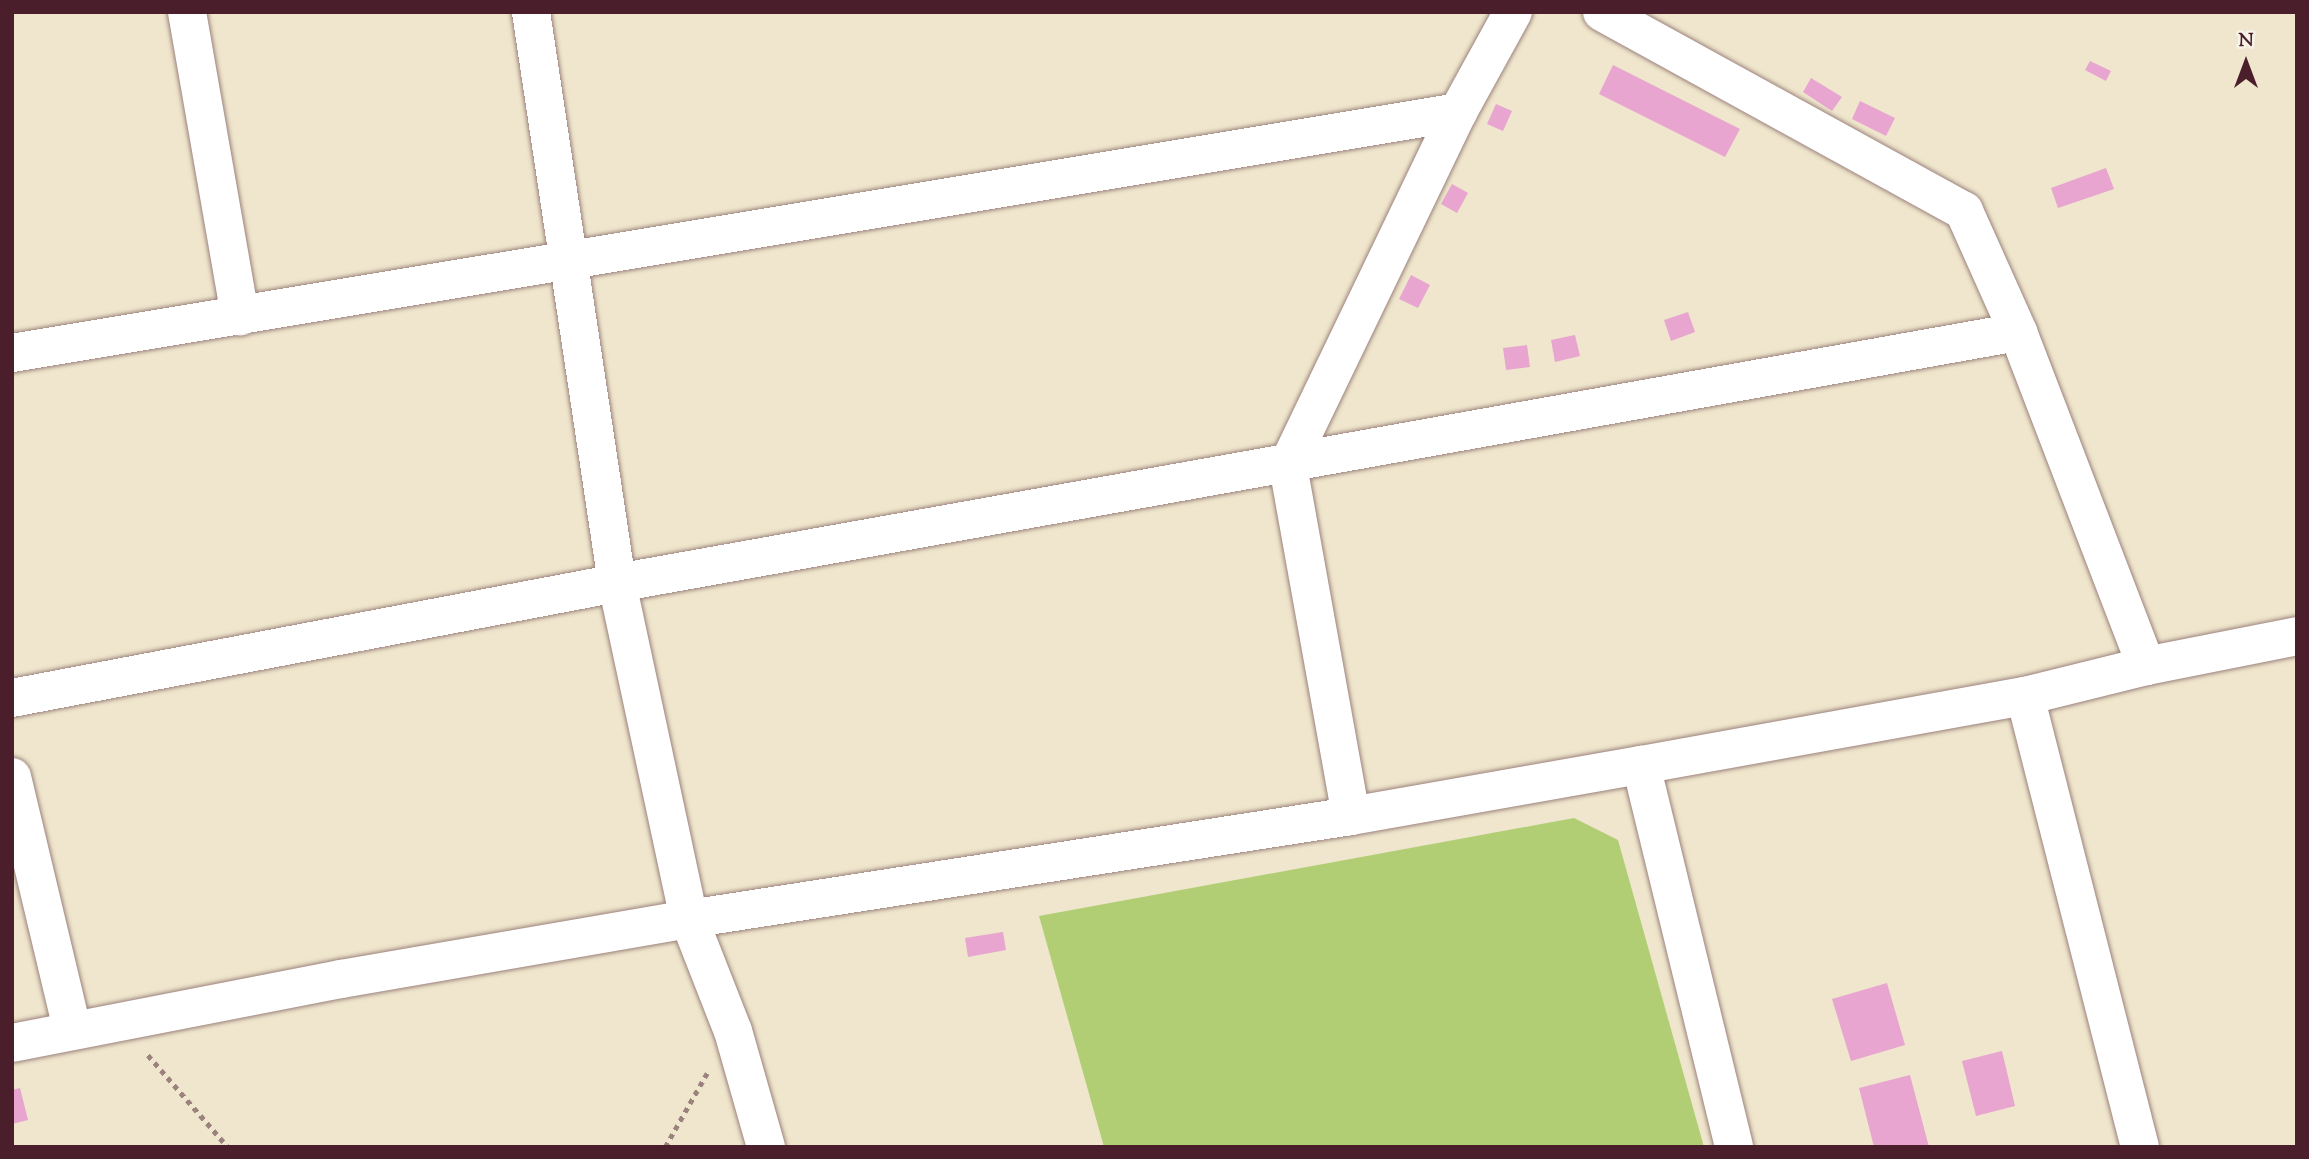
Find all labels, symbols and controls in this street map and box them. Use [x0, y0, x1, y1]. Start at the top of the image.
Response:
north arrow [2211, 28, 2281, 98]
text: N [2238, 28, 2254, 55]

